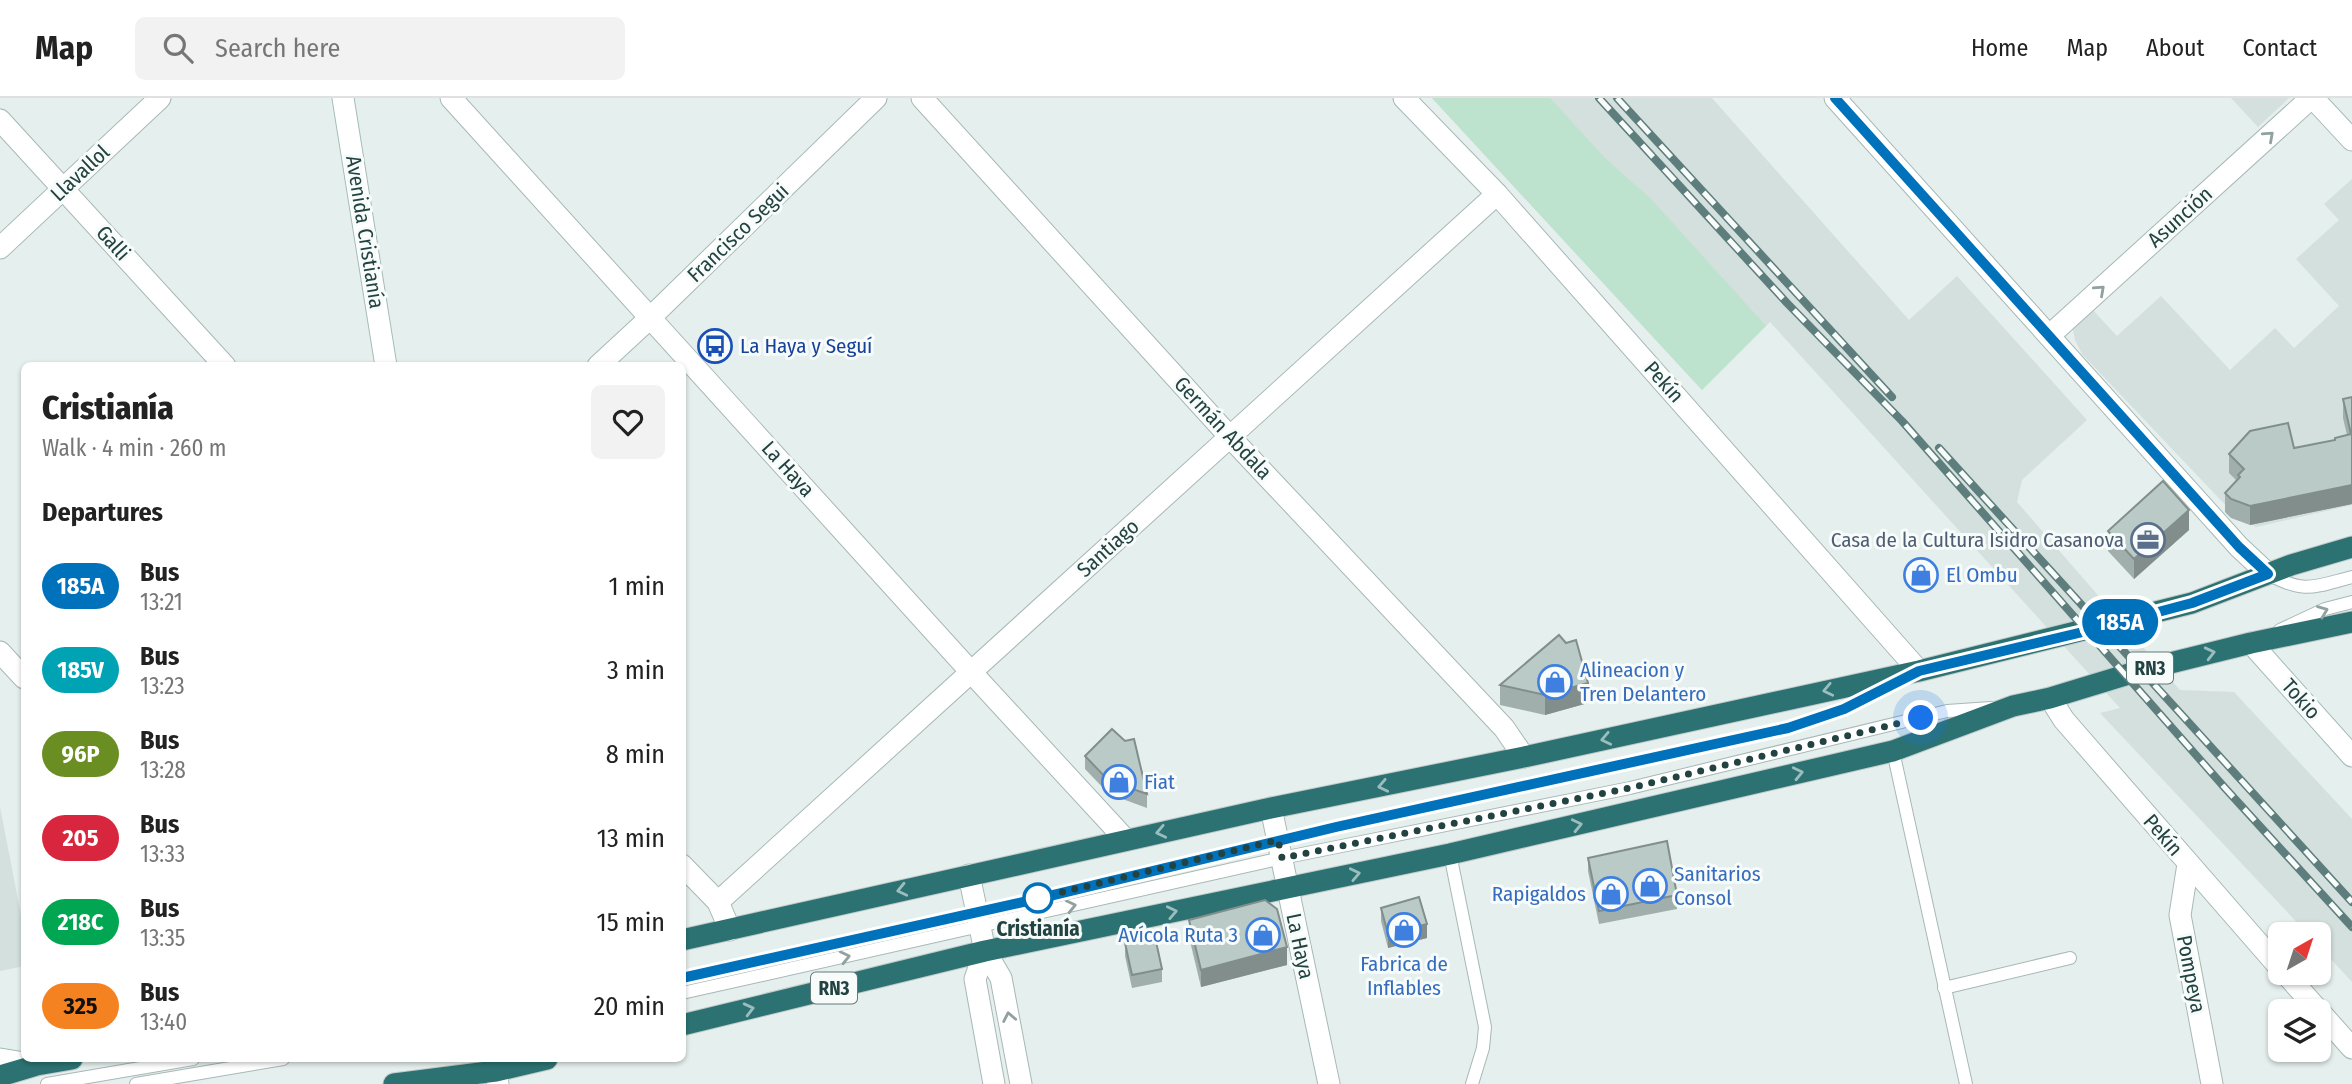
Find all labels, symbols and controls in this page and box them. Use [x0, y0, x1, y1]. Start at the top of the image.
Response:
search box [135, 17, 625, 80]
text: Map [35, 28, 93, 68]
icon: search [159, 29, 197, 67]
text: Search here [215, 33, 340, 64]
text: Home [1971, 34, 2028, 62]
text: Map [2066, 34, 2108, 62]
text: About [2146, 34, 2204, 62]
text: Contact [2242, 34, 2317, 62]
one-way arrow [2260, 132, 2273, 145]
street label: Llavallol [45, 139, 115, 207]
street label: Avenida Cristianía [340, 154, 390, 310]
street label: Francisco Segui [682, 178, 794, 288]
street label: Asunción [2142, 181, 2218, 253]
street label: Galli [90, 220, 136, 266]
one-way arrow [2092, 285, 2105, 298]
bus stop icon: La Haya y Seguí [696, 327, 734, 365]
place label: La Haya y Seguí [740, 333, 872, 359]
street label: Pekín [1639, 356, 1689, 408]
street label: Germán Abdala [1169, 371, 1277, 485]
button: heart [591, 385, 665, 459]
text: Cristianía [42, 388, 174, 428]
text: Walk · 4 min · 260 m [42, 434, 227, 462]
street label: La Haya [756, 436, 820, 502]
text: Departures [42, 497, 163, 528]
street label: Santiago [1072, 513, 1144, 583]
office icon: Casa de la Cultura Isidro Casanova [2129, 521, 2167, 559]
place label: Casa de la Cultura Isidro Casanova [1831, 527, 2124, 553]
shop icon: El Ombu [1902, 556, 1940, 594]
text: Bus [140, 557, 179, 588]
place label: El Ombu [1946, 562, 2018, 588]
text: 1 min [609, 571, 665, 602]
text: 185A [57, 572, 104, 600]
text: 13:21 [140, 588, 183, 616]
line badge: 185A [2071, 599, 2169, 645]
one-way arrow [2317, 605, 2329, 619]
text: 185A [2096, 608, 2144, 636]
text: Bus [140, 641, 179, 672]
one-way arrow [2203, 647, 2215, 661]
road number: RN3 [2127, 652, 2173, 684]
text: 3 min [607, 655, 665, 686]
text: 185V [57, 656, 104, 684]
place label: Alineacion y Tren Delantero [1580, 657, 1706, 707]
shop icon: Alineacion y Tren Delantero [1536, 663, 1574, 701]
text: 13:23 [140, 672, 185, 700]
street label: Tokio [2276, 673, 2326, 725]
one-way arrow [1822, 682, 1834, 697]
your location [1903, 700, 1938, 735]
text: Bus [140, 725, 179, 756]
one-way arrow [1600, 730, 1612, 745]
text: 8 min [606, 739, 665, 770]
text: 96P [61, 740, 100, 768]
text: 13:28 [140, 756, 186, 784]
shop icon: Fiat [1100, 763, 1138, 801]
one-way arrow [1792, 767, 1804, 782]
place label: Fiat [1144, 769, 1175, 795]
one-way arrow [1377, 777, 1389, 792]
text: Bus [140, 809, 179, 840]
street label: Pekín [2138, 809, 2188, 861]
one-way arrow [1571, 819, 1583, 833]
text: 13 min [597, 823, 665, 854]
text: 205 [63, 824, 99, 852]
one-way arrow [1155, 824, 1167, 839]
text: 13:33 [140, 840, 185, 868]
place label: Sanitarios Consol [1674, 861, 1761, 911]
one-way arrow [1349, 867, 1361, 882]
shop icon: Sanitarios Consol [1631, 867, 1669, 905]
shop icon: Rapigaldos [1592, 875, 1630, 913]
place label: Rapigaldos [1492, 881, 1586, 907]
one-way arrow [896, 882, 908, 897]
marker: Cristianía [1023, 883, 1053, 913]
text: Bus [140, 893, 179, 924]
one-way arrow [1065, 900, 1077, 914]
one-way arrow [1166, 905, 1178, 920]
text: 15 min [597, 907, 665, 938]
text: 218C [57, 908, 104, 936]
street label: La Haya [1280, 911, 1320, 981]
shop icon: Fabrica de Inflables [1385, 911, 1423, 949]
place label: Cristianía [996, 916, 1080, 942]
shop icon: Avícola Ruta 3 [1244, 916, 1282, 954]
place label: Avícola Ruta 3 [1118, 922, 1238, 948]
north arrow [2268, 922, 2331, 985]
map controls [2268, 922, 2331, 1062]
text: 13:35 [140, 924, 185, 952]
street label: Pompeya [2171, 933, 2211, 1015]
one-way arrow [839, 950, 851, 965]
place label: Fabrica de Inflables [1360, 951, 1448, 1001]
road number: RN3 [811, 972, 857, 1004]
text: Bus [140, 977, 179, 1008]
text: 20 min [594, 991, 665, 1022]
text: 325 [63, 992, 98, 1020]
button: layers [2268, 999, 2331, 1062]
one-way arrow [743, 1003, 755, 1017]
text: 13:40 [140, 1008, 187, 1036]
one-way arrow [1002, 1011, 1017, 1023]

